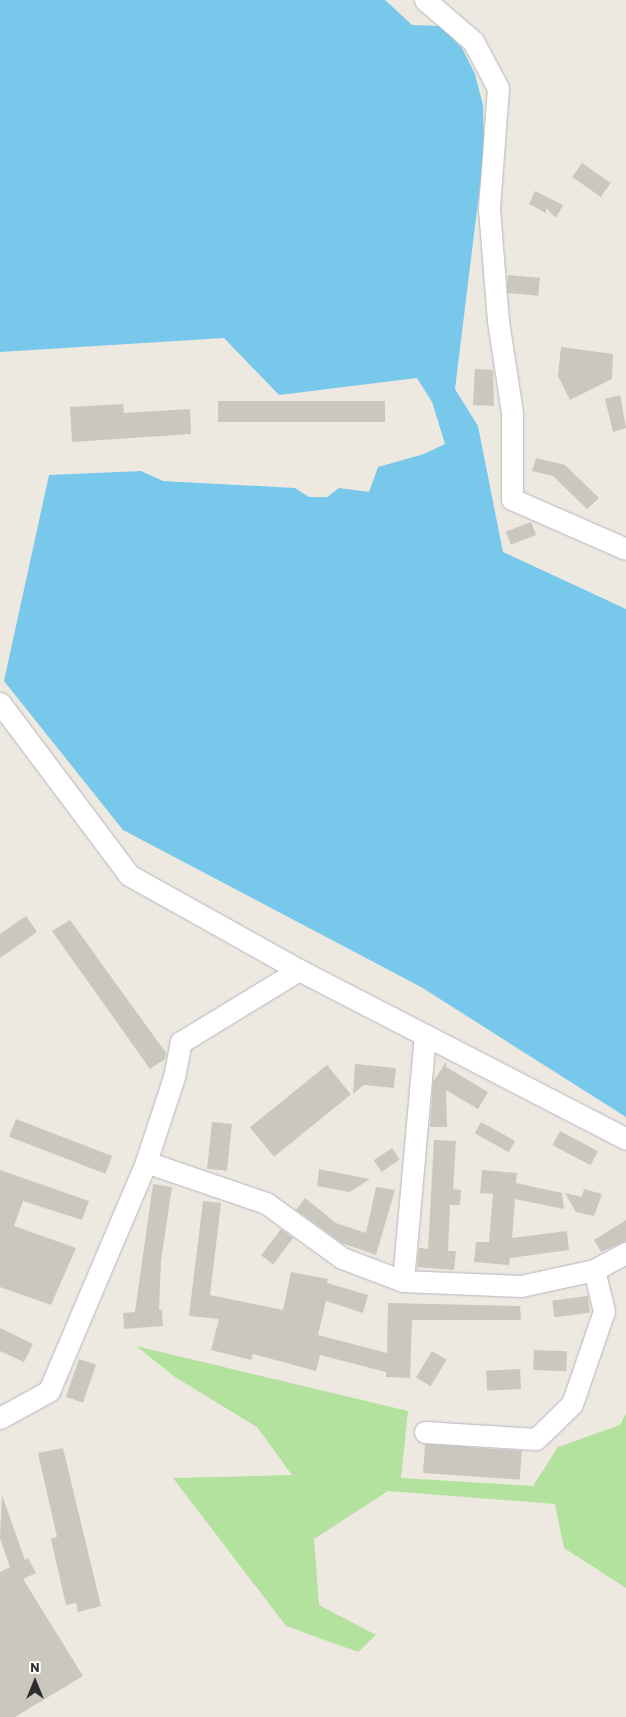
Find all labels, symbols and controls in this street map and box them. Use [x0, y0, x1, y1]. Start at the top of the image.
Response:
north arrow [10, 1657, 60, 1707]
text: N [30, 1658, 40, 1675]

